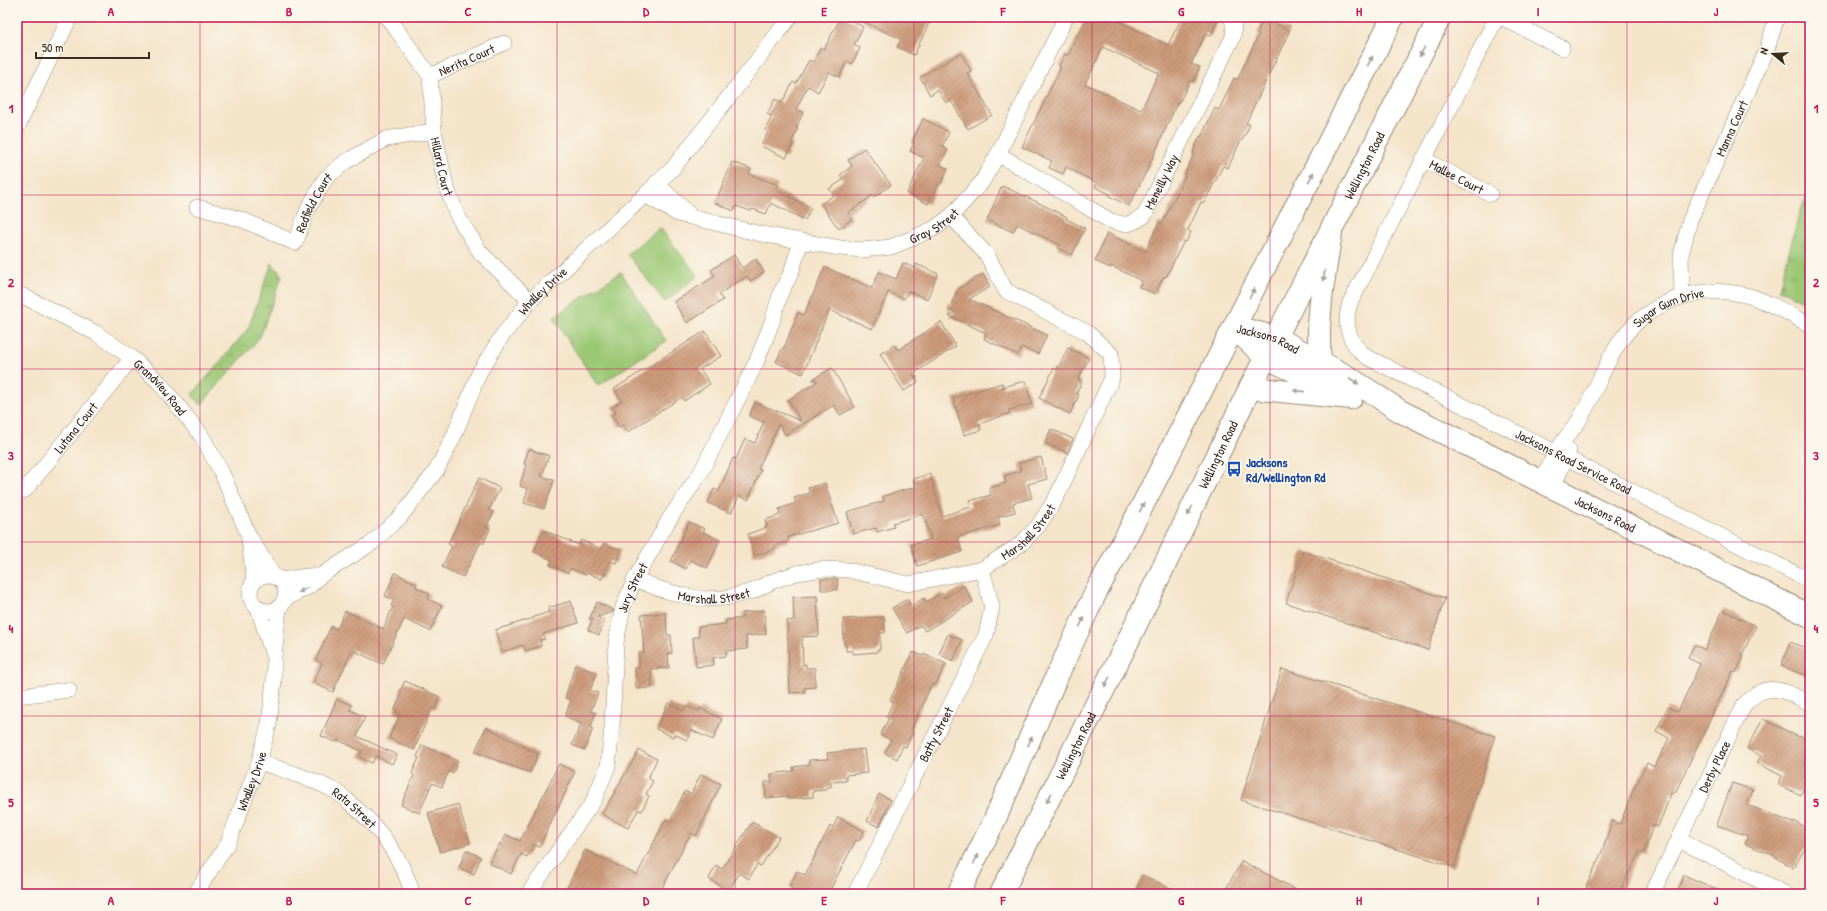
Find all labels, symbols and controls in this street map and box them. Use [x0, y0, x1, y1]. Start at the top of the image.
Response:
text: A [108, 2, 115, 20]
text: B [286, 2, 293, 20]
text: C [464, 2, 472, 20]
text: D [643, 2, 650, 20]
text: E [821, 2, 827, 20]
text: F [1000, 2, 1007, 20]
text: G [1178, 2, 1185, 20]
text: H [1356, 2, 1362, 20]
text: I [1536, 2, 1540, 20]
text: J [1714, 2, 1719, 20]
scale bar [36, 34, 149, 60]
north arrow [1753, 34, 1793, 74]
text: 50 m [42, 39, 63, 56]
street label: Nerita Court [436, 39, 498, 80]
one-way arrow [1419, 46, 1425, 57]
text: N [1756, 46, 1771, 56]
one-way arrow [1367, 55, 1374, 67]
street label: Manna Court [1711, 97, 1752, 159]
text: 1 [9, 99, 14, 117]
text: 1 [1814, 99, 1819, 117]
street label: Wellington Road [1339, 129, 1389, 202]
street label: Hillard Court [427, 135, 458, 199]
street label: Meneilly Way [1140, 150, 1183, 212]
street label: Mallee Court [1426, 155, 1487, 198]
street label: Redfield Court [291, 168, 336, 235]
one-way arrow [1308, 171, 1314, 183]
street label: Gray Street [907, 204, 963, 248]
street label: Whalley Drive [514, 262, 571, 318]
one-way arrow [1321, 270, 1327, 282]
text: 2 [8, 273, 15, 291]
text: 2 [1813, 273, 1820, 291]
street label: Sugar Gum Drive [1629, 283, 1705, 331]
one-way arrow [1249, 287, 1255, 298]
street label: Jacksons Road [1235, 319, 1303, 358]
street label: Grandview Road [130, 355, 191, 419]
one-way arrow [1348, 377, 1360, 384]
one-way arrow [1293, 388, 1305, 395]
street label: Lutana Court [50, 398, 102, 457]
street label: Wellington Road [1194, 418, 1242, 492]
street label: Jacksons Road Service Road [1513, 425, 1635, 498]
text: 3 [8, 446, 14, 464]
text: 3 [1813, 446, 1819, 464]
place label: Jacksons Rd/Wellington Rd [1246, 453, 1326, 487]
bus stop icon: Jacksons Rd/Wellington Rd [1225, 460, 1243, 478]
street label: Jacksons Road [1572, 491, 1639, 536]
street label: Marshall Street [997, 500, 1059, 564]
one-way arrow [1139, 501, 1145, 512]
one-way arrow [1187, 505, 1193, 517]
street label: Jury Street [613, 559, 652, 614]
street label: Marshall Street [676, 583, 752, 608]
one-way arrow [298, 587, 309, 593]
one-way arrow [1079, 616, 1085, 628]
text: 4 [9, 619, 14, 637]
text: 4 [1814, 619, 1819, 637]
one-way arrow [1104, 676, 1110, 687]
street label: Batty Street [914, 703, 957, 765]
street label: Wellington Road [1051, 709, 1100, 782]
one-way arrow [1027, 735, 1033, 747]
street label: Derby Place [1694, 738, 1734, 795]
street label: Whalley Drive [232, 749, 270, 813]
street label: Rata Street [329, 783, 381, 832]
one-way arrow [1046, 792, 1052, 804]
text: 5 [8, 793, 14, 811]
text: 5 [1813, 793, 1819, 811]
one-way arrow [972, 853, 979, 865]
text: A [108, 891, 115, 909]
text: B [286, 891, 293, 909]
text: C [464, 891, 472, 909]
text: D [643, 891, 650, 909]
text: E [821, 891, 827, 909]
text: F [1000, 891, 1007, 909]
text: G [1178, 891, 1185, 909]
text: H [1356, 891, 1362, 909]
text: I [1536, 891, 1540, 909]
text: J [1714, 891, 1719, 909]

